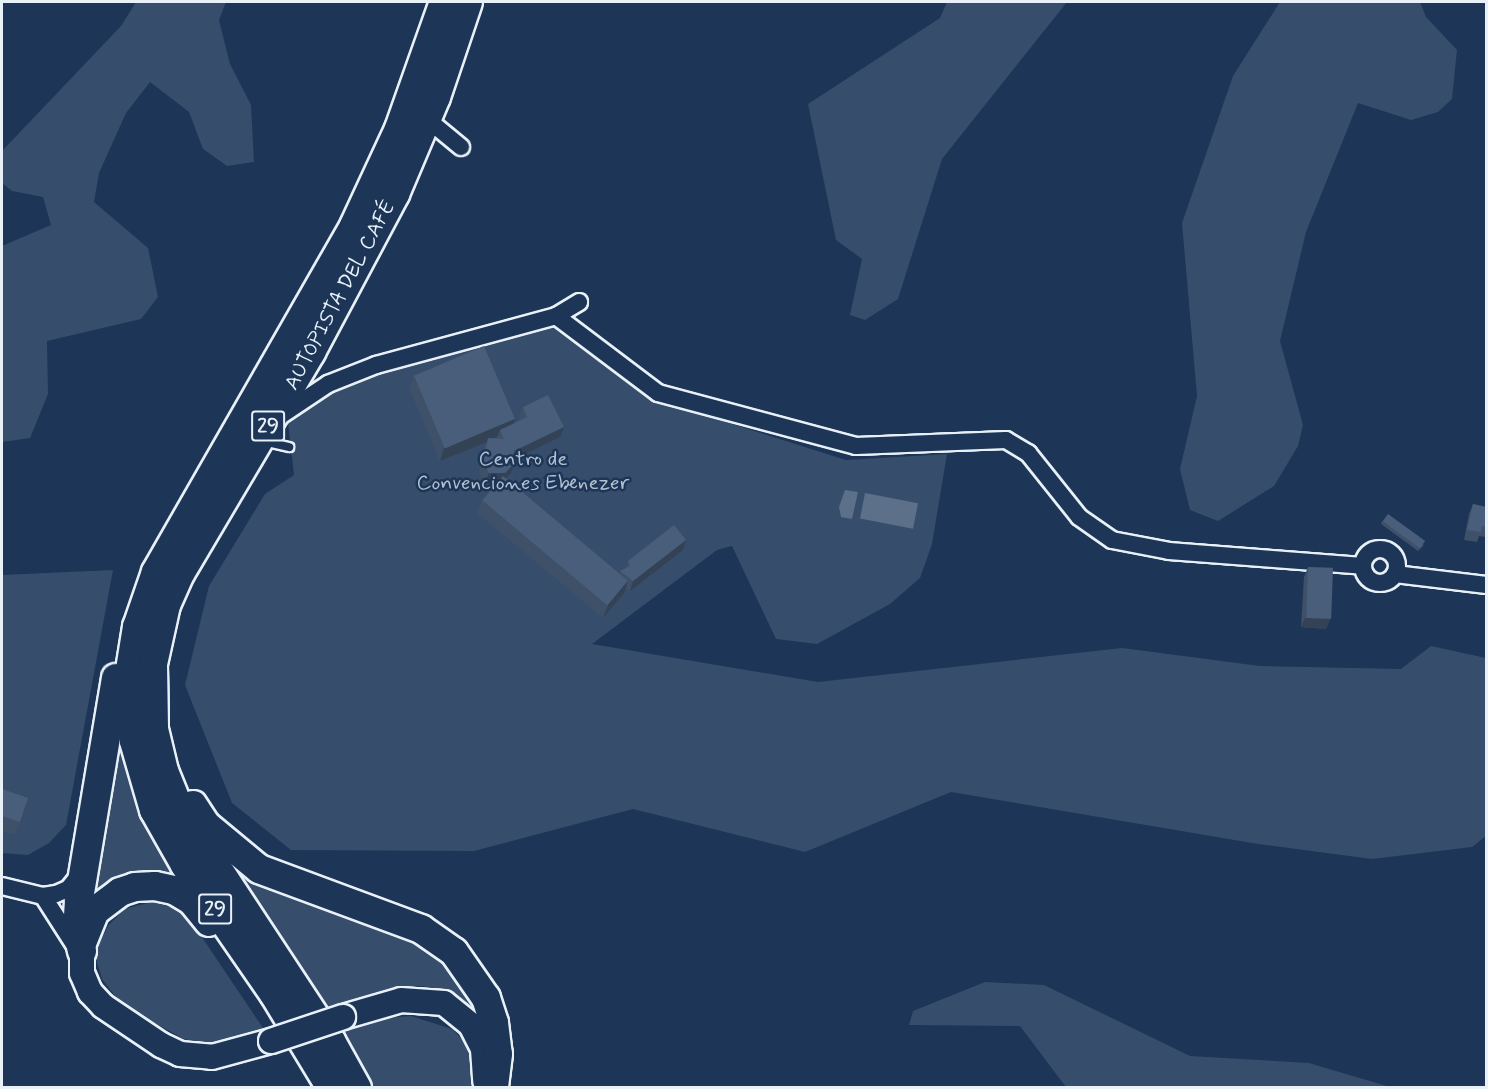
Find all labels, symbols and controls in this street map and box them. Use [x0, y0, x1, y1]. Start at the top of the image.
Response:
street label: AUTOPISTA DEL CAFÉ [279, 196, 401, 394]
road number: 29 [250, 409, 286, 443]
park label: Centro de Convenciones Ebenezer [417, 446, 629, 496]
road number: 29 [197, 892, 233, 926]

